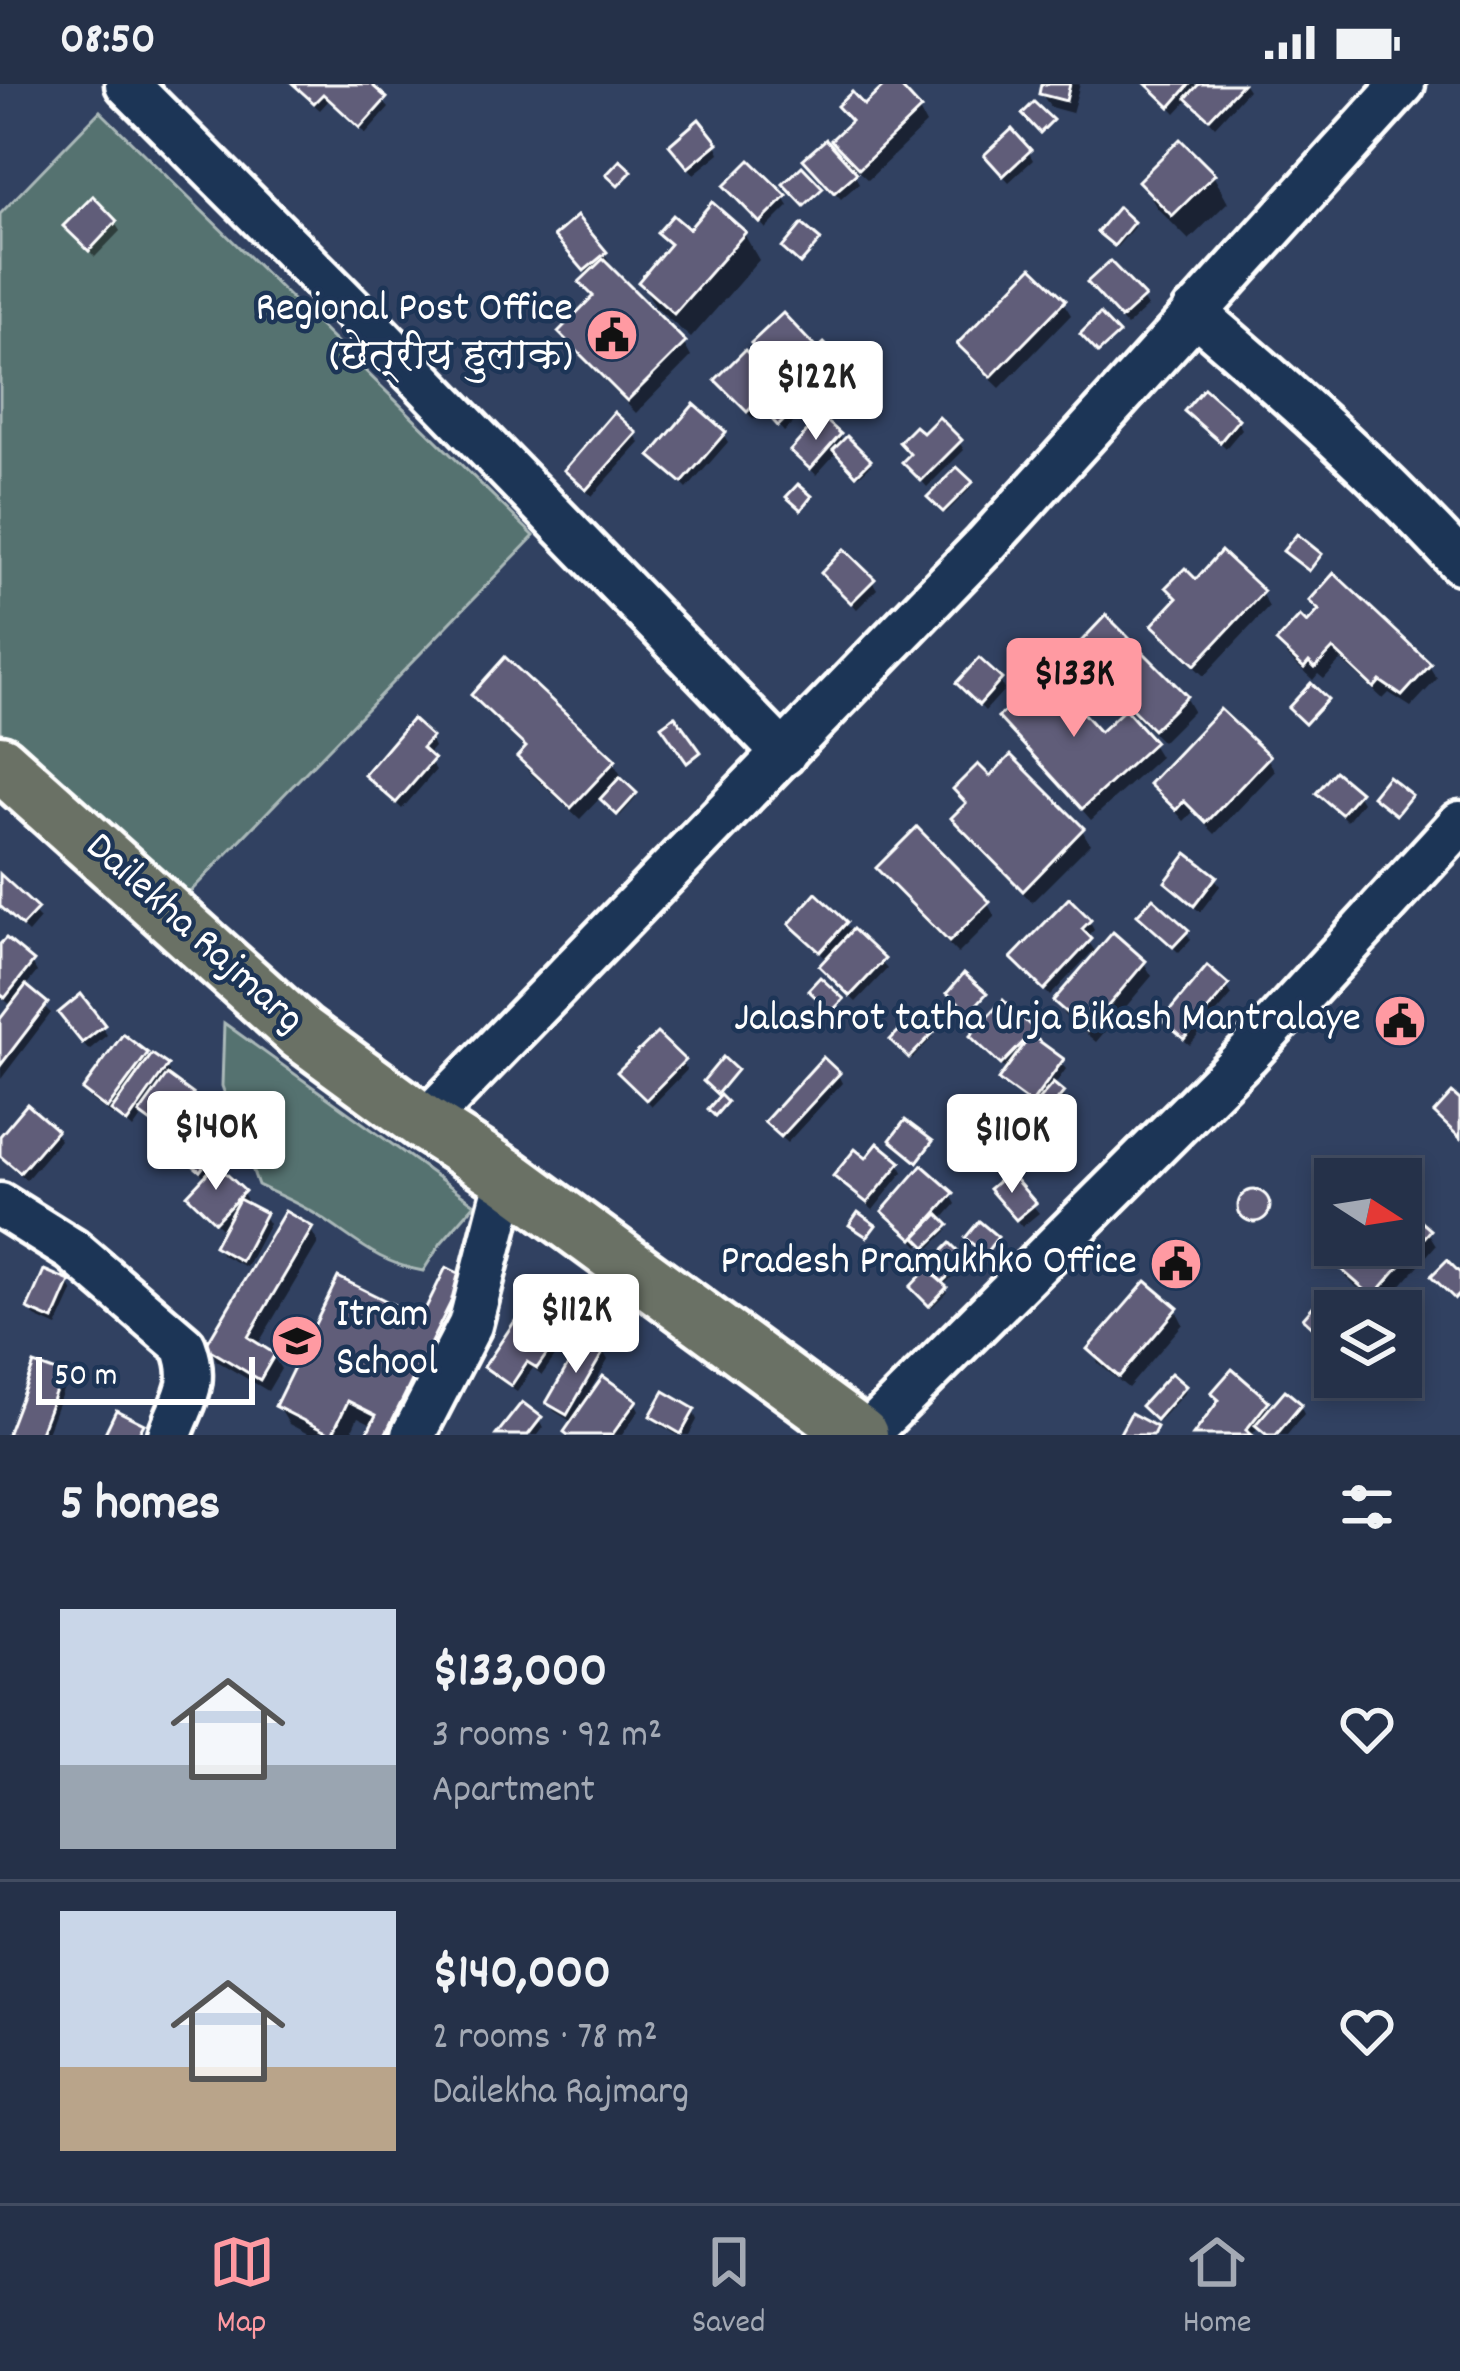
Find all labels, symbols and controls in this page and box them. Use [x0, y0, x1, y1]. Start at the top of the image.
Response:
text: 08:50 [60, 10, 155, 74]
place label: Regional Post Office (छेत्रीय हुलाक) [256, 281, 573, 389]
public building icon: Regional Post Office (छेत्रीय हुलाक) [584, 307, 640, 363]
pin: $122K [732, 341, 900, 443]
text: $122K [776, 352, 856, 407]
pin: $133K [990, 638, 1158, 740]
text: $133K [1034, 649, 1114, 704]
street label: Dailekha Rajmarg [70, 820, 316, 1050]
place label: Jalashrot tatha Urja Bikash Mantralaye [734, 991, 1361, 1051]
public building icon: Jalashrot tatha Urja Bikash Mantralaye [1372, 993, 1428, 1049]
pin: $140K [132, 1091, 300, 1193]
pin: $110K [928, 1094, 1096, 1196]
text: $140K [174, 1102, 258, 1157]
text: $110K [974, 1105, 1050, 1160]
north arrow [1314, 1158, 1422, 1266]
map controls [1314, 1158, 1422, 1398]
place label: Pradesh Pramukhko Office [720, 1234, 1137, 1294]
public building icon: Pradesh Pramukhko Office [1148, 1236, 1204, 1292]
pin: $112K [492, 1274, 660, 1376]
text: $112K [540, 1285, 612, 1340]
place label: Itram School [336, 1287, 438, 1395]
button: layers [1314, 1290, 1422, 1398]
school or university icon: Itram School [269, 1313, 325, 1369]
scale bar [36, 1351, 255, 1404]
text: 50 m [54, 1354, 118, 1401]
text: 5 homes [60, 1471, 220, 1543]
icon: filters [1334, 1474, 1400, 1540]
text: $133,000 [432, 1638, 607, 1710]
icon: home [156, 1657, 300, 1801]
icon: heart [1334, 1696, 1400, 1762]
text: 3 rooms · 92 m² [432, 1710, 662, 1765]
text: Apartment [432, 1765, 595, 1820]
text: $140,000 [432, 1940, 611, 2012]
icon: home [156, 1959, 300, 2103]
icon: heart [1334, 1998, 1400, 2064]
text: 2 rooms · 78 m² [432, 2012, 658, 2067]
text: Dailekha Rajmarg [432, 2067, 689, 2122]
tab: Map [209, 2229, 275, 2348]
tab: Saved [692, 2229, 766, 2348]
tab: Home [1183, 2229, 1251, 2348]

